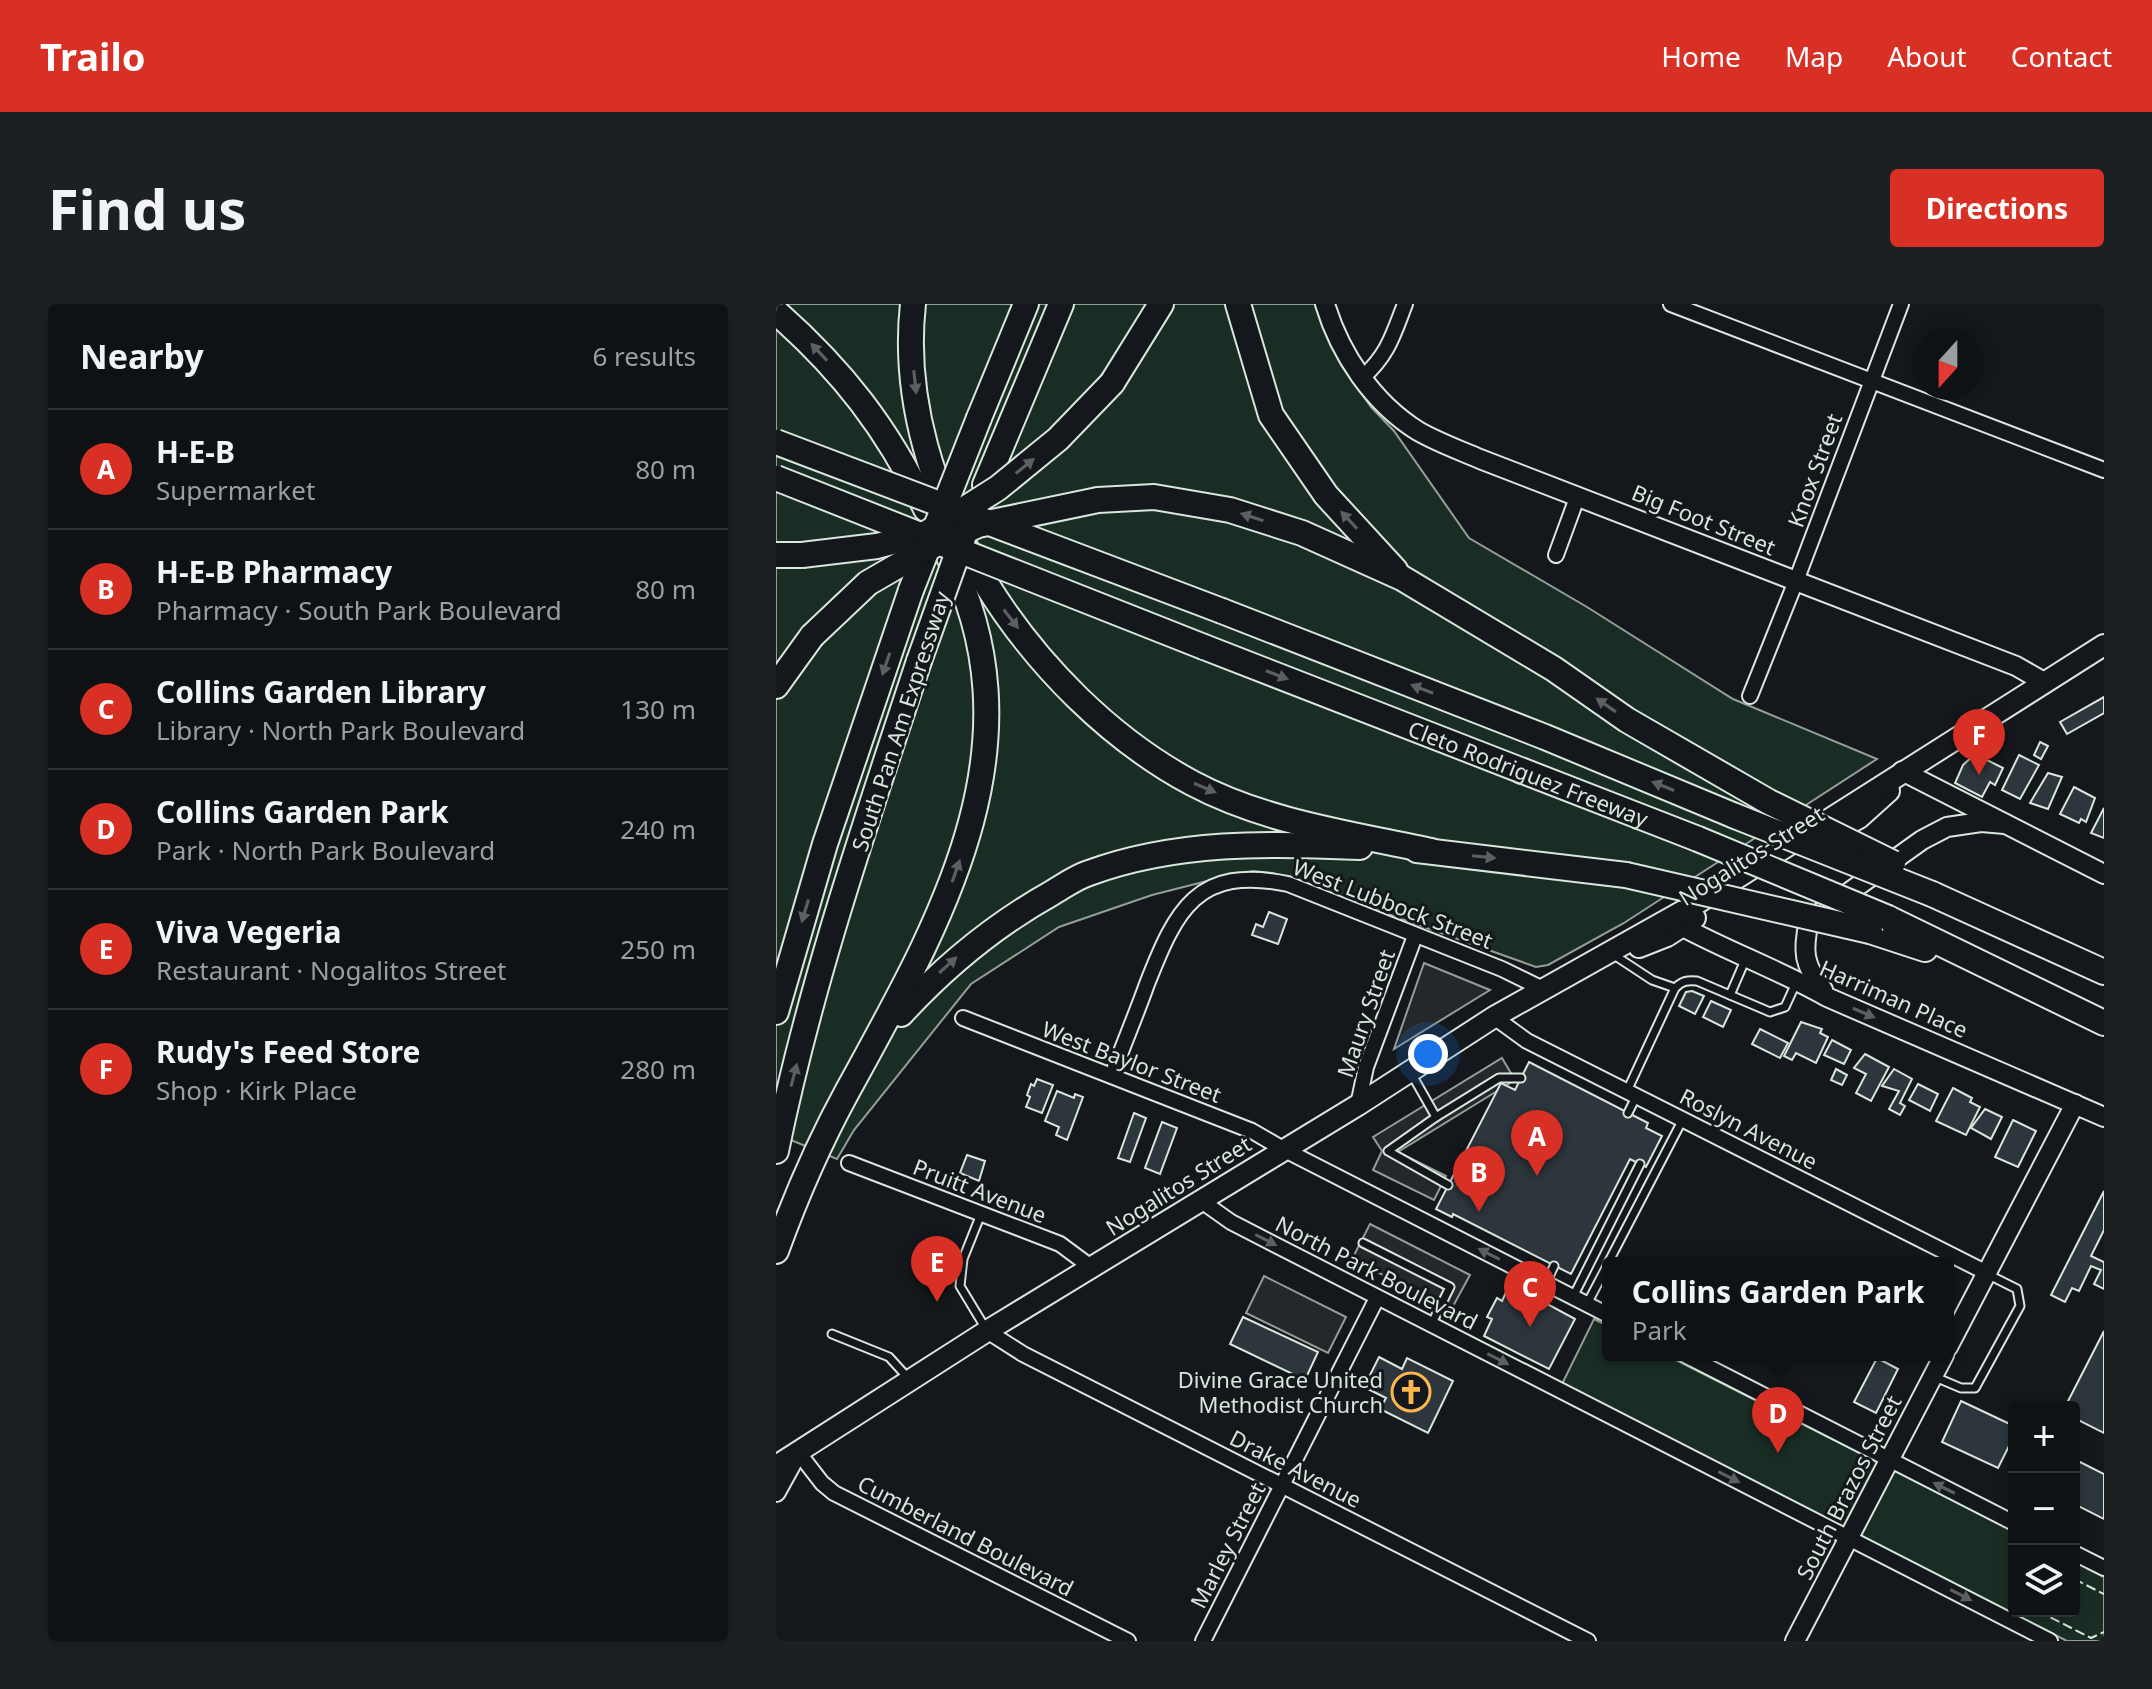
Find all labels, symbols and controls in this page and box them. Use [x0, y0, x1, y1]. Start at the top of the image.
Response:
text: Trailo [40, 30, 145, 82]
text: Home [1661, 37, 1741, 75]
text: Map [1785, 37, 1843, 75]
text: About [1887, 37, 1967, 75]
text: Contact [2011, 37, 2112, 75]
button: Directions [1890, 169, 2104, 247]
text: Find us [48, 170, 246, 246]
north arrow [1912, 328, 1984, 400]
text: Nearby [80, 333, 204, 379]
text: 6 results [592, 338, 696, 374]
one-way arrow [811, 343, 829, 362]
one-way arrow [908, 370, 921, 395]
street label: Knox Street [1780, 409, 1848, 531]
text: H-E-B [156, 431, 235, 472]
text: A [97, 451, 115, 487]
text: 80 m [635, 451, 696, 487]
one-way arrow [1015, 458, 1035, 475]
text: Supermarket [156, 472, 315, 508]
street label: Big Foot Street [1628, 477, 1780, 561]
one-way arrow [1240, 510, 1264, 523]
one-way arrow [1341, 511, 1359, 530]
text: H-E-B Pharmacy [156, 551, 392, 592]
text: B [97, 571, 115, 607]
text: 80 m [635, 571, 696, 607]
street label: South Pan Am Expressway [844, 586, 957, 855]
text: Pharmacy · South Park Boulevard [156, 592, 562, 628]
one-way arrow [1003, 609, 1019, 629]
one-way arrow [879, 652, 891, 676]
one-way arrow [1265, 669, 1289, 682]
text: Collins Garden Library [156, 671, 486, 712]
one-way arrow [1410, 682, 1434, 695]
text: C [98, 691, 114, 727]
text: 130 m [620, 691, 696, 727]
one-way arrow [1595, 698, 1616, 713]
pin: F [1953, 709, 2005, 775]
text: Library · North Park Boulevard [156, 712, 525, 748]
street label: Cleto Rodriguez Freeway [1404, 713, 1653, 834]
one-way arrow [1651, 780, 1675, 793]
one-way arrow [1193, 782, 1217, 795]
text: Collins Garden Park [156, 791, 449, 832]
street label: Nogalitos Street [1673, 798, 1829, 912]
text: D [96, 811, 116, 847]
text: 240 m [620, 811, 696, 847]
text: Park · North Park Boulevard [156, 832, 495, 868]
one-way arrow [1472, 850, 1497, 863]
street label: West Lubbock Street [1289, 851, 1497, 955]
one-way arrow [951, 859, 963, 883]
one-way arrow [798, 900, 811, 924]
text: Viva Vegeria [156, 911, 341, 952]
text: E [99, 931, 113, 967]
text: 250 m [620, 931, 696, 967]
street label: Maury Street [1329, 945, 1401, 1081]
text: Restaurant · Nogalitos Street [156, 952, 506, 988]
street label: Harriman Place [1815, 952, 1973, 1044]
one-way arrow [938, 957, 957, 975]
one-way arrow [1852, 1006, 1876, 1019]
street label: West Baylor Street [1038, 1013, 1226, 1109]
text: Rudy's Feed Store [156, 1031, 420, 1072]
your location [1408, 1034, 1448, 1074]
text: F [99, 1051, 113, 1087]
text: 280 m [620, 1051, 696, 1087]
one-way arrow [788, 1062, 800, 1087]
text: Shop · Kirk Place [156, 1072, 357, 1108]
street label: Roslyn Avenue [1675, 1080, 1823, 1176]
pin: A [1511, 1110, 1563, 1176]
street label: Nogalitos Street [1100, 1128, 1256, 1242]
pin: B [1453, 1146, 1505, 1212]
street label: Pruitt Avenue [909, 1151, 1051, 1229]
street label: North Park Boulevard [1271, 1208, 1483, 1336]
one-way arrow [1255, 1234, 1278, 1247]
pin: E [911, 1236, 963, 1302]
one-way arrow [1477, 1248, 1500, 1261]
popup [1602, 1257, 1954, 1361]
pin: C [1504, 1261, 1556, 1327]
text: Collins Garden Park [1632, 1271, 1924, 1312]
text: Park [1632, 1312, 1687, 1348]
one-way arrow [1486, 1352, 1509, 1366]
place label: Divine Grace United Methodist Church [1178, 1364, 1383, 1419]
church icon: Divine Grace United Methodist Church [1390, 1371, 1432, 1413]
pin: D [1752, 1387, 1804, 1453]
street label: South Brazos Street [1789, 1390, 1907, 1584]
map controls [2008, 1401, 2080, 1617]
button: + [2008, 1401, 2080, 1473]
street label: Drake Avenue [1225, 1422, 1367, 1514]
street label: Cumberland Boulevard [853, 1467, 1079, 1603]
one-way arrow [1718, 1470, 1741, 1484]
button: − [2008, 1473, 2080, 1545]
street label: Marley Street [1182, 1477, 1272, 1613]
one-way arrow [1933, 1481, 1956, 1495]
button: layers [2008, 1545, 2080, 1617]
one-way arrow [1949, 1589, 1972, 1602]

